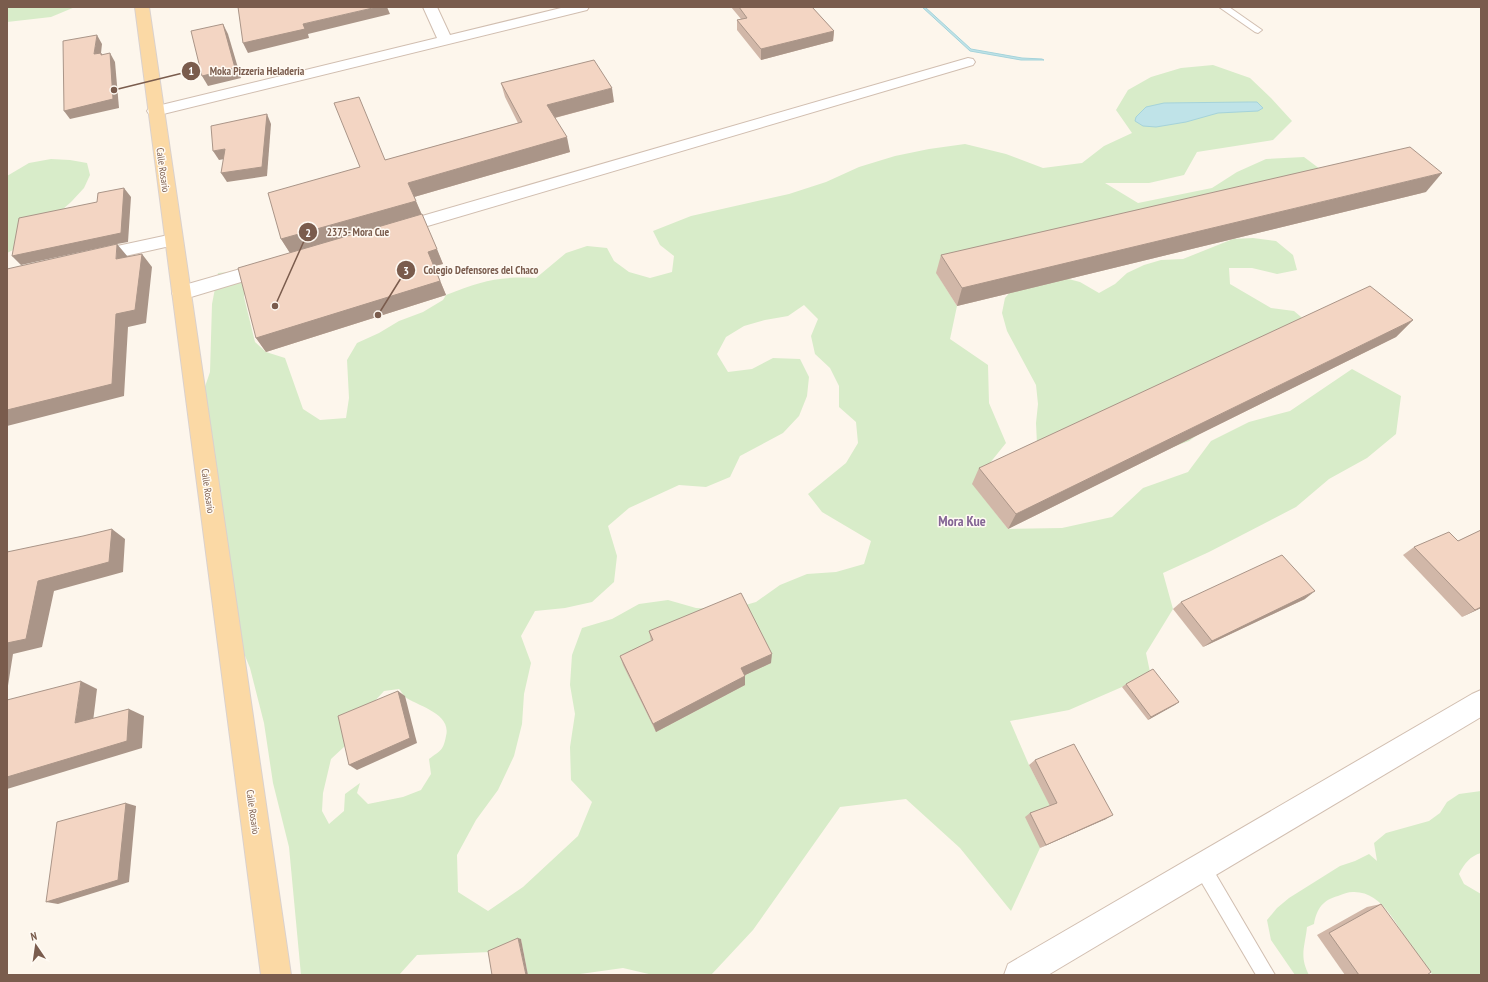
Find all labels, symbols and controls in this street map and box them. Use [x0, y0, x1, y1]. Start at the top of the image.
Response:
callout: Moka Pizzeria Heladeria [181, 60, 312, 83]
text: 1 [188, 63, 194, 78]
text: Moka Pizzeria Heladeria [210, 64, 305, 78]
street label: Calle Rosario [153, 147, 173, 193]
callout: 2375- Mora Cue [298, 221, 397, 244]
text: 2 [305, 225, 311, 240]
text: 2375- Mora Cue [327, 225, 390, 239]
callout: Colegio Defensores del Chaco [396, 259, 547, 282]
text: 3 [403, 263, 409, 278]
text: Colegio Defensores del Chaco [424, 263, 539, 277]
street label: Calle Rosario [198, 468, 218, 514]
district label: Mora Kue [938, 512, 986, 530]
street label: Calle Rosario [243, 789, 263, 835]
north arrow [16, 926, 56, 966]
text: N [29, 929, 38, 944]

